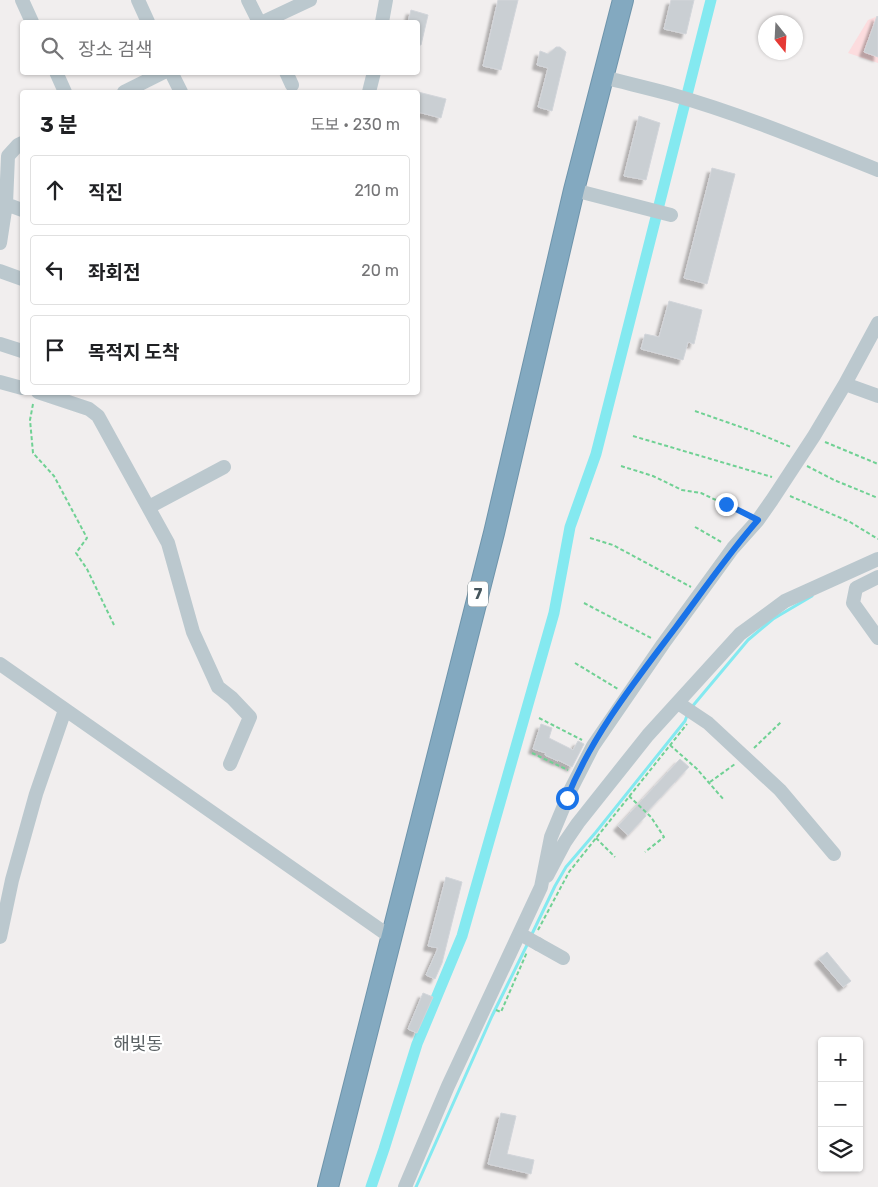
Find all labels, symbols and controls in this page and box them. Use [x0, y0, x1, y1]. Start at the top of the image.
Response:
north arrow [758, 15, 803, 60]
search box [20, 20, 420, 75]
icon: search [38, 34, 66, 62]
text: 장소 검색 [78, 38, 153, 61]
text: 3 분 [40, 112, 78, 137]
text: 도보 · 230 m [310, 115, 400, 134]
icon: ahead [41, 176, 69, 204]
text: 직진 [88, 181, 123, 204]
text: 210 m [354, 181, 399, 200]
icon: left [41, 256, 69, 284]
text: 좌회전 [88, 261, 140, 284]
text: 20 m [361, 261, 399, 280]
icon: arrive [41, 336, 69, 364]
text: 목적지 도착 [88, 341, 179, 364]
route end [715, 493, 738, 516]
road number: 7 [468, 582, 488, 606]
route start [556, 787, 579, 810]
district label: 해빛동 [113, 1033, 163, 1055]
map controls [818, 1037, 863, 1172]
button: + [818, 1037, 863, 1082]
button: − [818, 1082, 863, 1127]
button: layers [818, 1127, 863, 1172]

